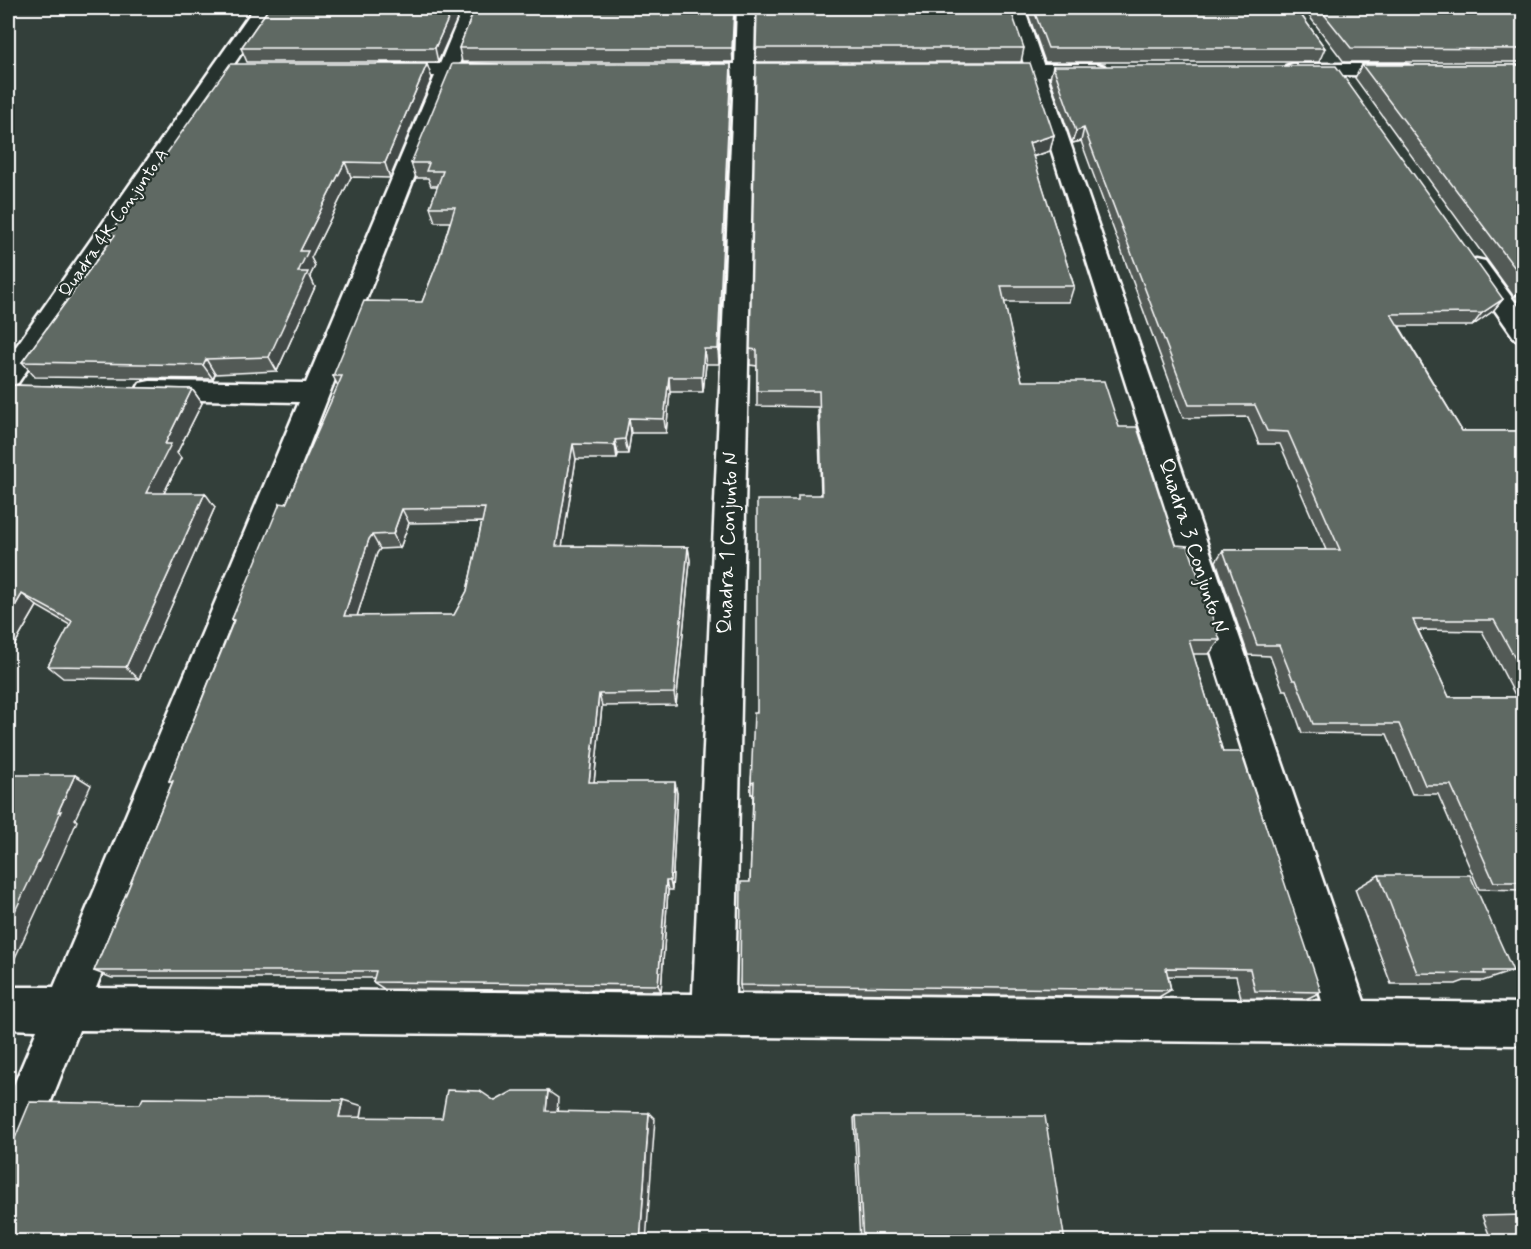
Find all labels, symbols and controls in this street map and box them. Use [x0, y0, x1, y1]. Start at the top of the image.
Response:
street label: Quadra 4K Conjunto A [53, 144, 175, 302]
street label: Quadra 1 Conjunto N [711, 451, 745, 635]
street label: Quadra 3 Conjunto N [1151, 455, 1235, 638]

